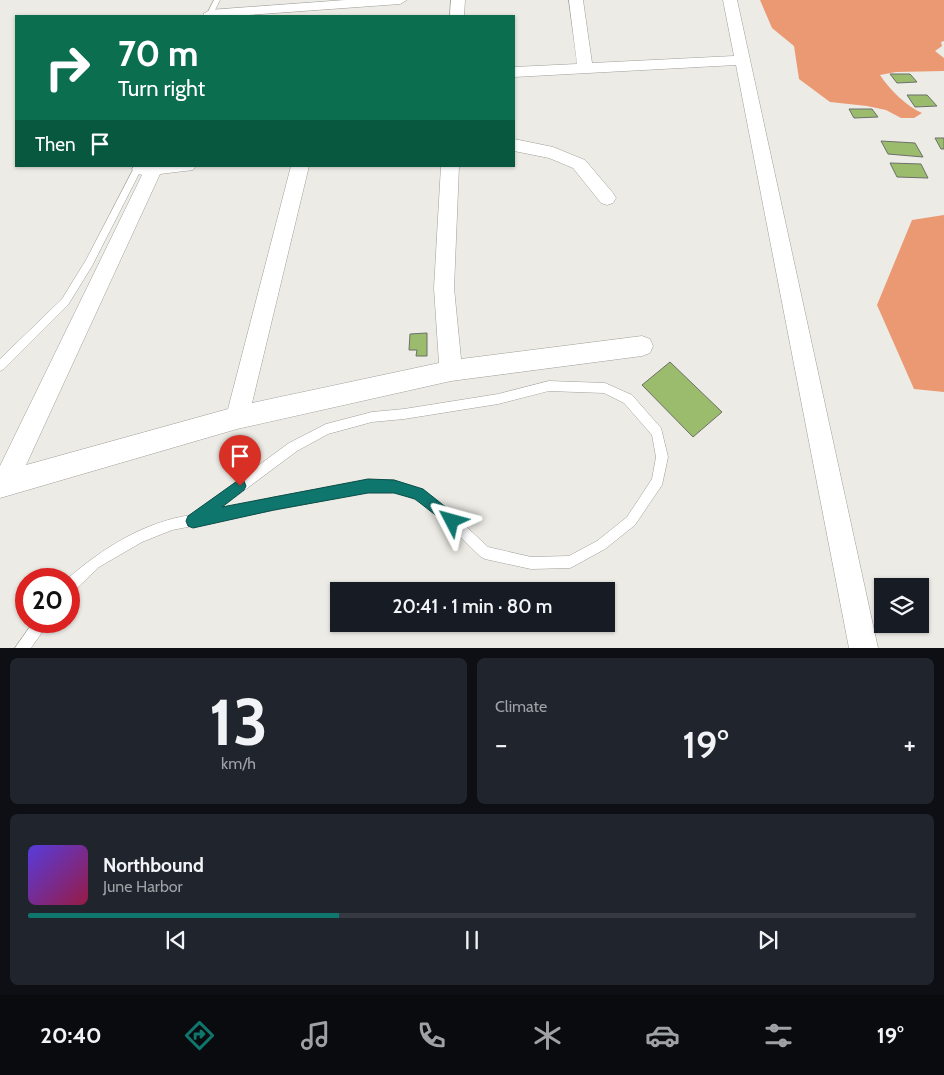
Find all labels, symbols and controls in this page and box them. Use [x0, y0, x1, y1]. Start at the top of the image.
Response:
text: 70 m [118, 32, 199, 75]
icon: right [35, 35, 100, 100]
text: Turn right [118, 75, 205, 102]
icon: arrive [86, 130, 114, 158]
text: Then [35, 133, 76, 156]
pin [219, 435, 261, 486]
icon: arrive [226, 442, 254, 470]
position arrow [425, 494, 477, 546]
speed limit sign: 20 [15, 568, 80, 633]
map controls [874, 578, 929, 633]
button: layers [874, 578, 929, 633]
text: 20:41 · 1 min · 80 m [393, 595, 552, 618]
text: 13 [209, 682, 268, 761]
text: Climate [495, 697, 547, 716]
text: 19° [683, 721, 728, 768]
text: − [495, 727, 507, 761]
text: + [904, 727, 916, 761]
text: km/h [221, 754, 256, 773]
text: Northbound [103, 854, 204, 877]
text: June Harbor [103, 877, 183, 896]
icon: previous [162, 926, 190, 954]
icon: pause [458, 926, 486, 954]
icon: next [754, 926, 782, 954]
icon: directions [182, 1018, 217, 1053]
icon: music [298, 1018, 333, 1053]
icon: phone [414, 1018, 449, 1053]
icon: climate [530, 1018, 565, 1053]
icon: car [645, 1018, 680, 1053]
icon: filters [761, 1018, 796, 1053]
text: 20:40 [40, 1022, 102, 1049]
text: 19° [877, 1022, 904, 1049]

